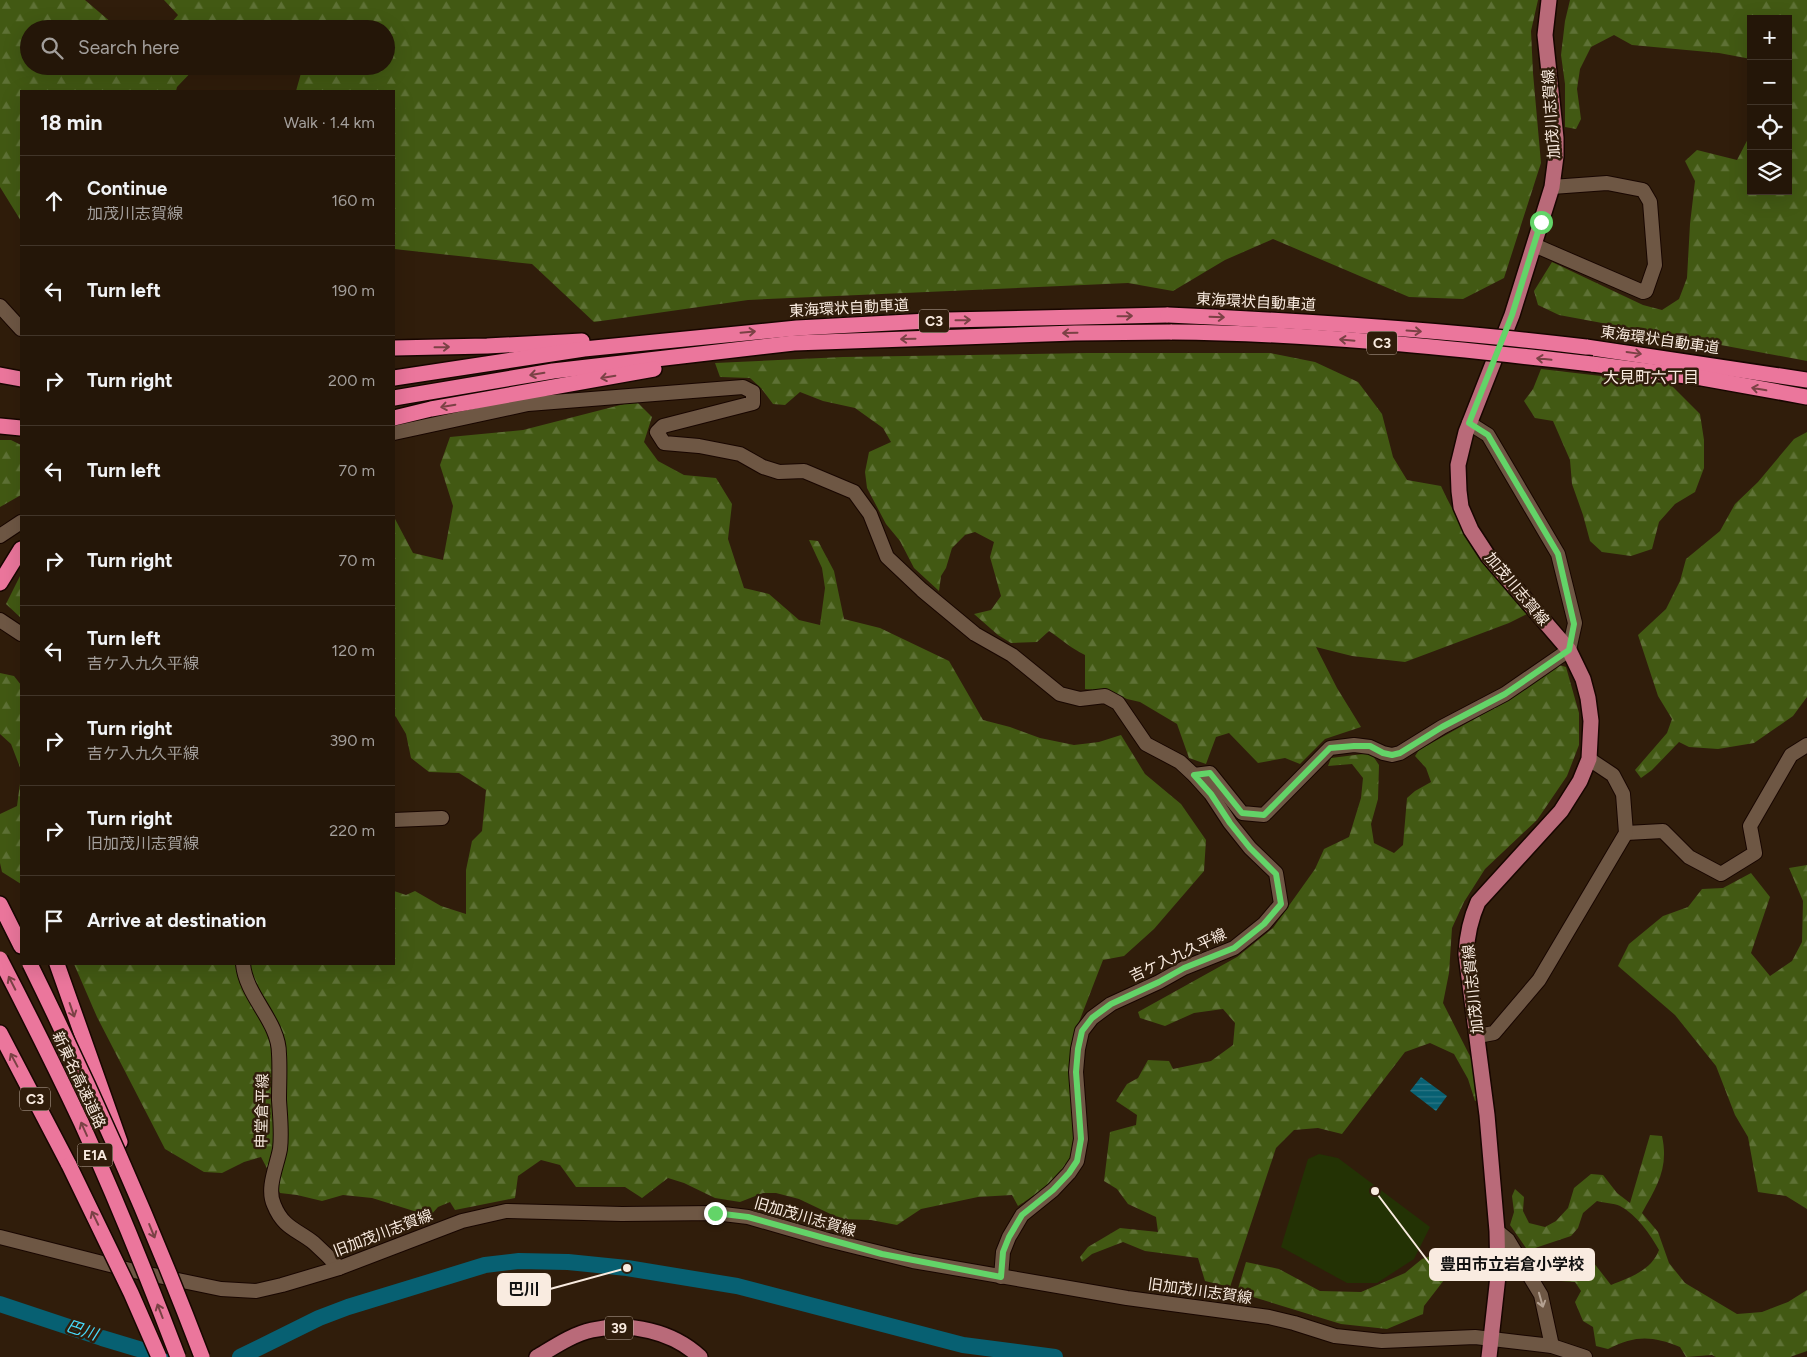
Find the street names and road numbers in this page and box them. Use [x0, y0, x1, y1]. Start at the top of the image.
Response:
street label: 加茂川志賀線 [1539, 68, 1563, 160]
street label: 東海環状自動車道 [1196, 290, 1316, 314]
street label: 東海環状自動車道 [789, 296, 909, 320]
road number: C3 [919, 310, 949, 332]
street label: 東海環状自動車道 [1599, 323, 1721, 357]
road number: C3 [1367, 332, 1397, 354]
street label: 加茂川志賀線 [1481, 549, 1553, 629]
street label: 吉ケ入九久平線 [1127, 925, 1229, 985]
street label: 加茂川志賀線 [1459, 943, 1487, 1035]
street label: 新東名高速道路 [49, 1029, 109, 1131]
street label: 申堂倉平線 [252, 1073, 272, 1149]
road number: C3 [20, 1088, 50, 1110]
road number: E1A [78, 1144, 112, 1166]
street label: 旧加茂川志賀線 [752, 1194, 858, 1240]
street label: 旧加茂川志賀線 [331, 1206, 435, 1260]
street label: 旧加茂川志賀線 [1147, 1275, 1253, 1307]
road number: 39 [605, 1316, 633, 1340]

